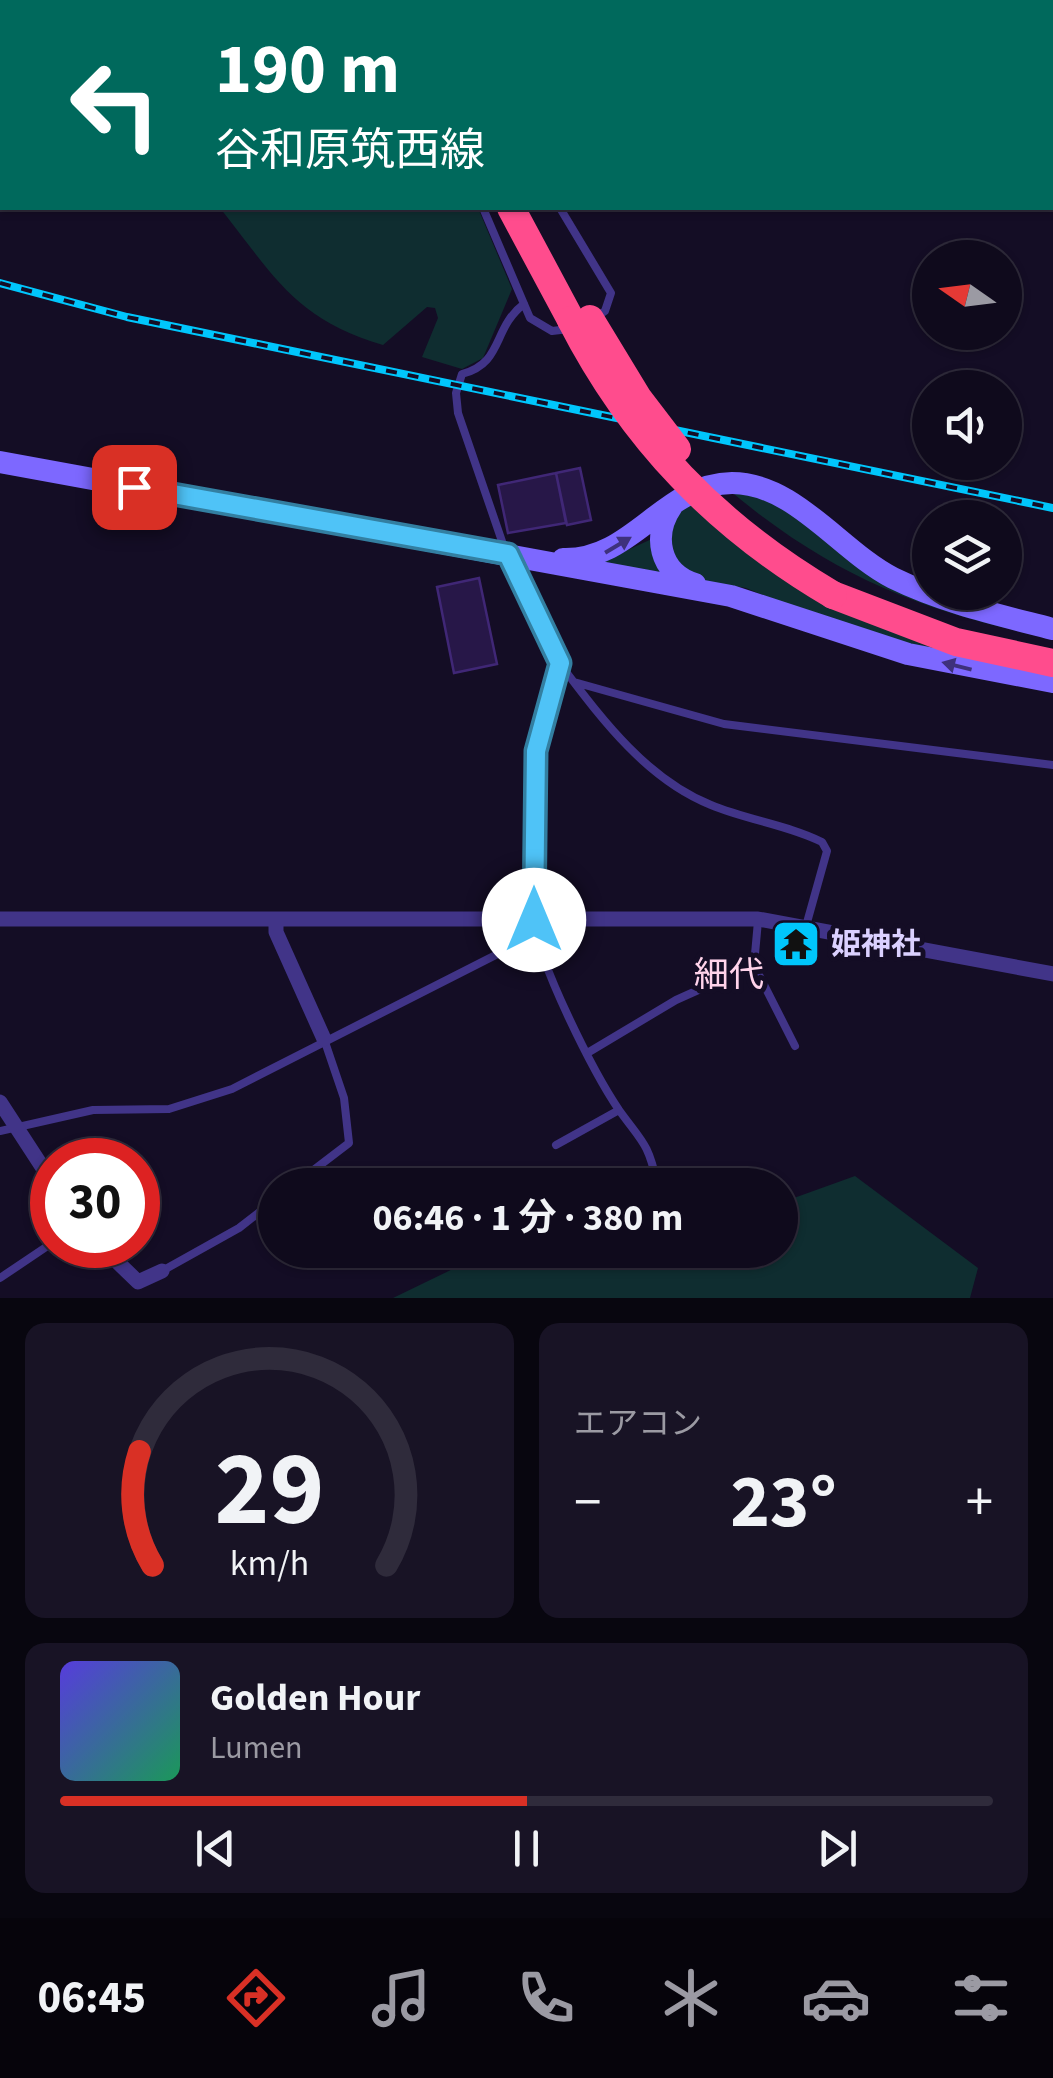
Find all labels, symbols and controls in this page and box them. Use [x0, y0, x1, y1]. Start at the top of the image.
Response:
text: 190 m [215, 20, 400, 120]
icon: left [50, 40, 180, 170]
text: 谷和原筑西線 [215, 119, 485, 183]
north arrow [912, 240, 1022, 350]
map controls [912, 240, 1022, 610]
button: sound [912, 370, 1022, 480]
pin [92, 445, 177, 530]
icon: arrive [107, 460, 162, 515]
button: layers [912, 500, 1022, 610]
one-way arrow [605, 536, 632, 555]
one-way arrow [941, 658, 972, 673]
position arrow [482, 868, 586, 972]
temple icon: 姫神社 [770, 918, 822, 970]
place label: 姫神社 [831, 923, 921, 966]
district label: 細代 [694, 950, 764, 1000]
speed limit sign: 30 [30, 1138, 160, 1268]
text: 06:46 · 1 分 · 380 m [373, 1191, 683, 1245]
text: エアコン [574, 1401, 702, 1447]
text: 29 [215, 1417, 324, 1565]
text: 23° [730, 1449, 837, 1556]
text: − [574, 1464, 601, 1542]
text: + [966, 1464, 993, 1542]
text: km/h [230, 1538, 309, 1589]
text: Golden Hour [210, 1671, 420, 1725]
text: Lumen [210, 1725, 303, 1771]
icon: previous [188, 1821, 243, 1876]
icon: pause [499, 1821, 554, 1876]
icon: next [810, 1821, 865, 1876]
icon: directions [221, 1963, 291, 2033]
icon: music [366, 1963, 436, 2033]
icon: phone [511, 1963, 581, 2033]
icon: climate [656, 1963, 726, 2033]
icon: car [801, 1963, 871, 2033]
icon: filters [946, 1963, 1016, 2033]
text: 06:45 [37, 1966, 146, 2030]

